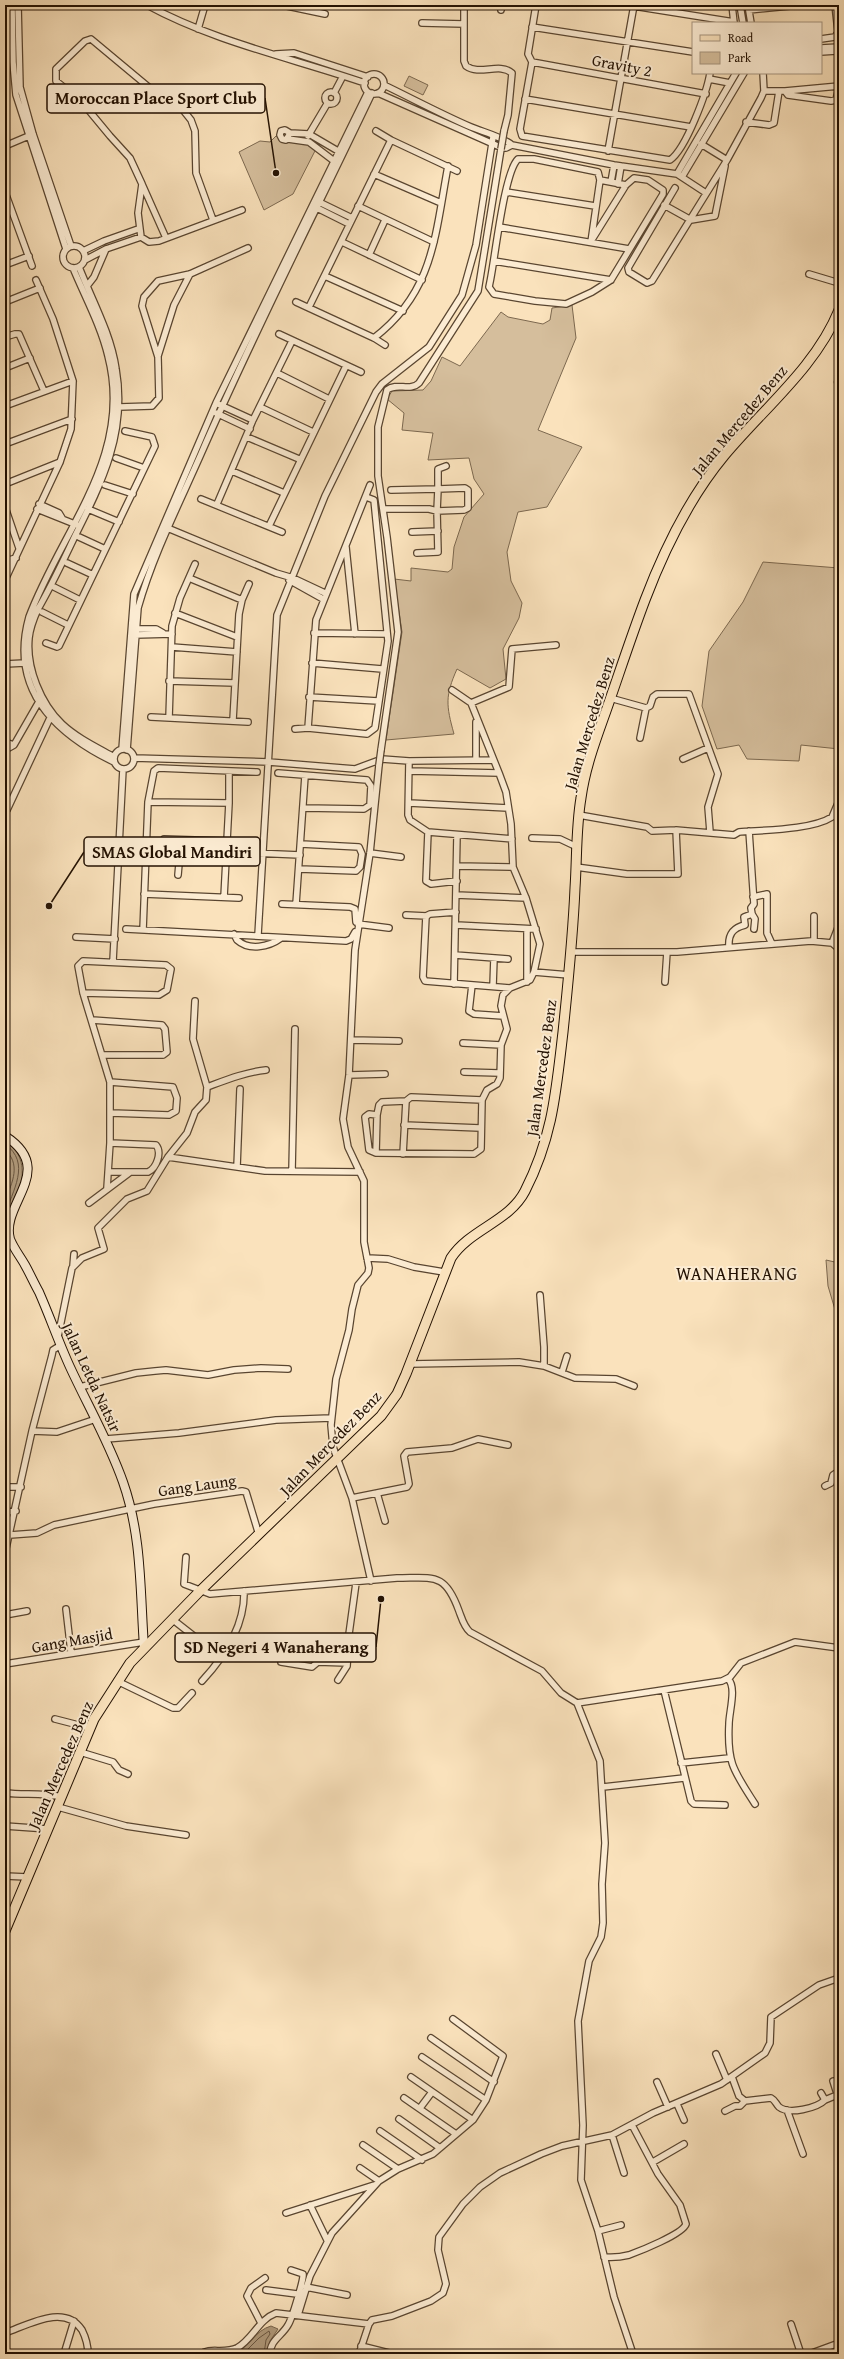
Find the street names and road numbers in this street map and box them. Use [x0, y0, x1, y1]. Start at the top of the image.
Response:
street label: Gravity 2 [590, 47, 654, 83]
street label: Jalan Mercedez Benz [684, 359, 793, 482]
street label: Jalan Mercedez Benz [557, 654, 621, 794]
street label: Jalan Mercedez Benz [519, 998, 562, 1140]
street label: Jalan Letda Natsir [55, 1316, 128, 1436]
street label: Jalan Mercedez Benz [272, 1385, 387, 1502]
street label: Gang Laung [157, 1468, 238, 1502]
street label: Gang Masjid [30, 1621, 115, 1659]
street label: Jalan Mercedez Benz [20, 1697, 99, 1835]

